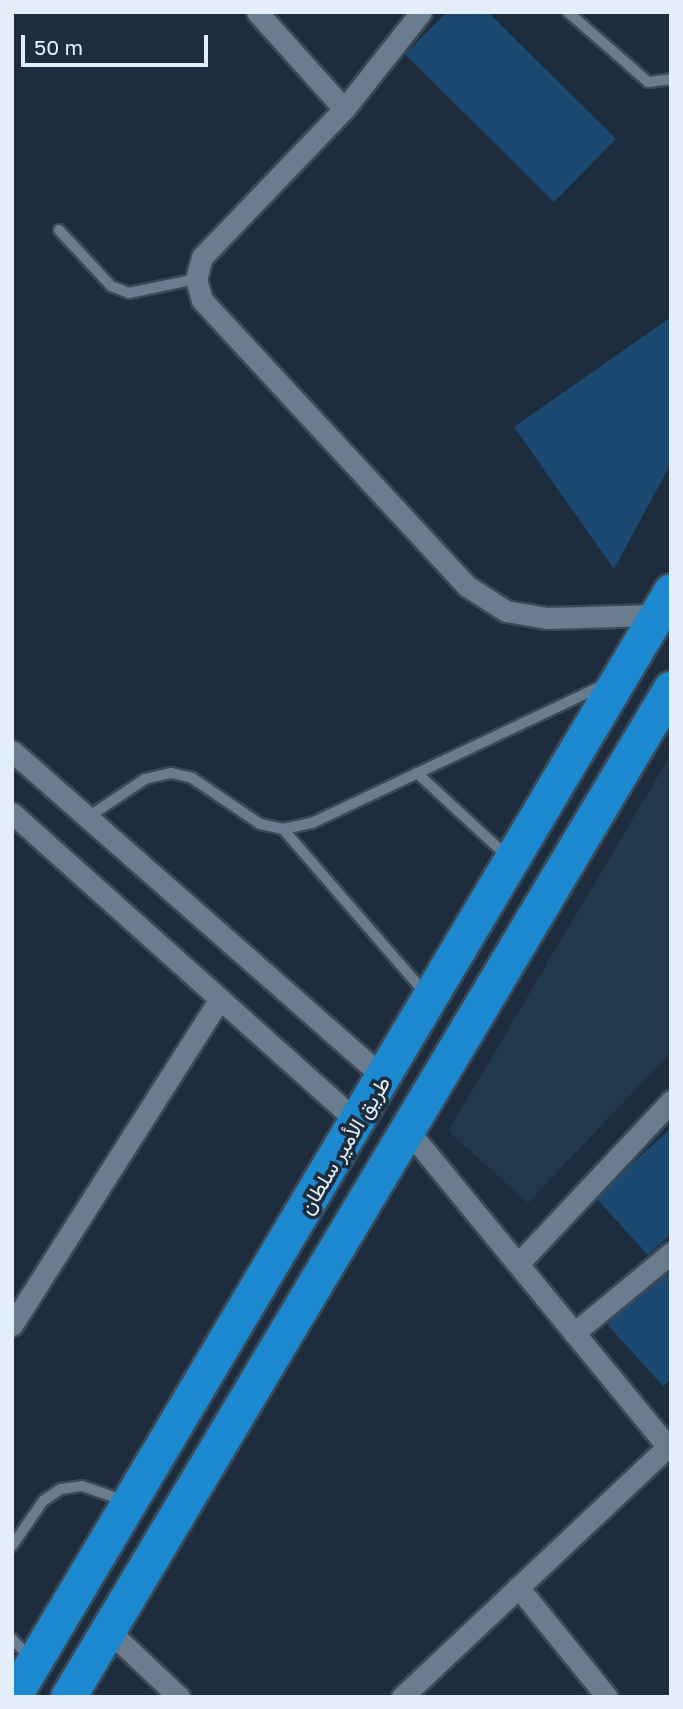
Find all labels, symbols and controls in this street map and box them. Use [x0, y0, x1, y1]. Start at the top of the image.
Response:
scale bar [24, 21, 212, 65]
text: 50 m [34, 34, 83, 60]
street label: طريق الأمير سلطان [293, 1071, 395, 1219]

